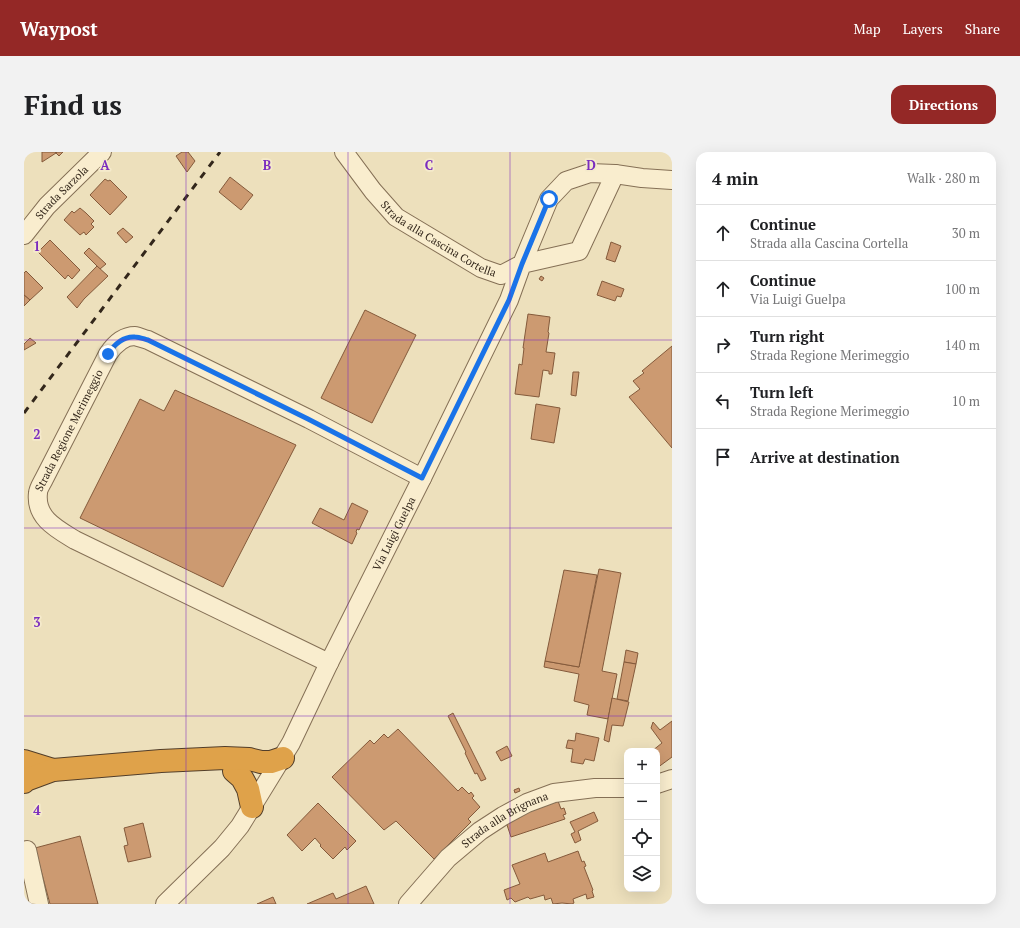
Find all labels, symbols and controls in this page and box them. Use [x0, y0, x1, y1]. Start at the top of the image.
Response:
text: Waypost [20, 16, 98, 41]
text: Map [854, 19, 881, 38]
text: Layers [903, 19, 943, 38]
text: Share [965, 19, 1000, 38]
button: Directions [891, 85, 996, 124]
text: Find us [24, 86, 122, 123]
text: A [100, 156, 110, 174]
text: B [263, 156, 271, 174]
text: C [425, 156, 433, 174]
text: D [586, 156, 596, 174]
street label: Strada Sarzola [32, 162, 91, 222]
text: 4 min [712, 167, 759, 190]
text: Walk · 280 m [907, 169, 980, 187]
route start [540, 190, 558, 208]
street label: Strada alla Cascina Cortella [378, 198, 499, 280]
text: Continue [750, 214, 816, 234]
icon: ahead [712, 222, 734, 244]
text: 30 m [952, 224, 980, 242]
text: Strada alla Cascina Cortella [750, 234, 908, 252]
text: 1 [33, 237, 41, 255]
text: Continue [750, 270, 816, 290]
icon: ahead [712, 278, 734, 300]
text: 100 m [945, 280, 980, 298]
text: Via Luigi Guelpa [750, 290, 846, 308]
text: Turn right [750, 326, 825, 346]
icon: right [712, 334, 734, 356]
text: 140 m [945, 336, 980, 354]
route end [99, 345, 117, 363]
text: Strada Regione Merimeggio [750, 346, 909, 364]
street label: Strada Regione Merimeggio [32, 367, 106, 494]
text: Turn left [750, 382, 814, 402]
icon: left [712, 390, 734, 412]
text: 10 m [952, 392, 980, 410]
text: Strada Regione Merimeggio [750, 402, 909, 420]
text: 2 [33, 425, 41, 443]
icon: arrive [712, 446, 734, 468]
text: Arrive at destination [750, 447, 900, 467]
street label: Via Luigi Guelpa [370, 494, 419, 573]
text: 3 [33, 613, 41, 631]
map controls [624, 748, 660, 892]
button: + [624, 748, 660, 784]
button: − [624, 784, 660, 820]
street label: Strada alla Brignana [458, 789, 550, 851]
text: 4 [33, 801, 41, 819]
button: locate [624, 820, 660, 856]
button: layers [624, 856, 660, 892]

